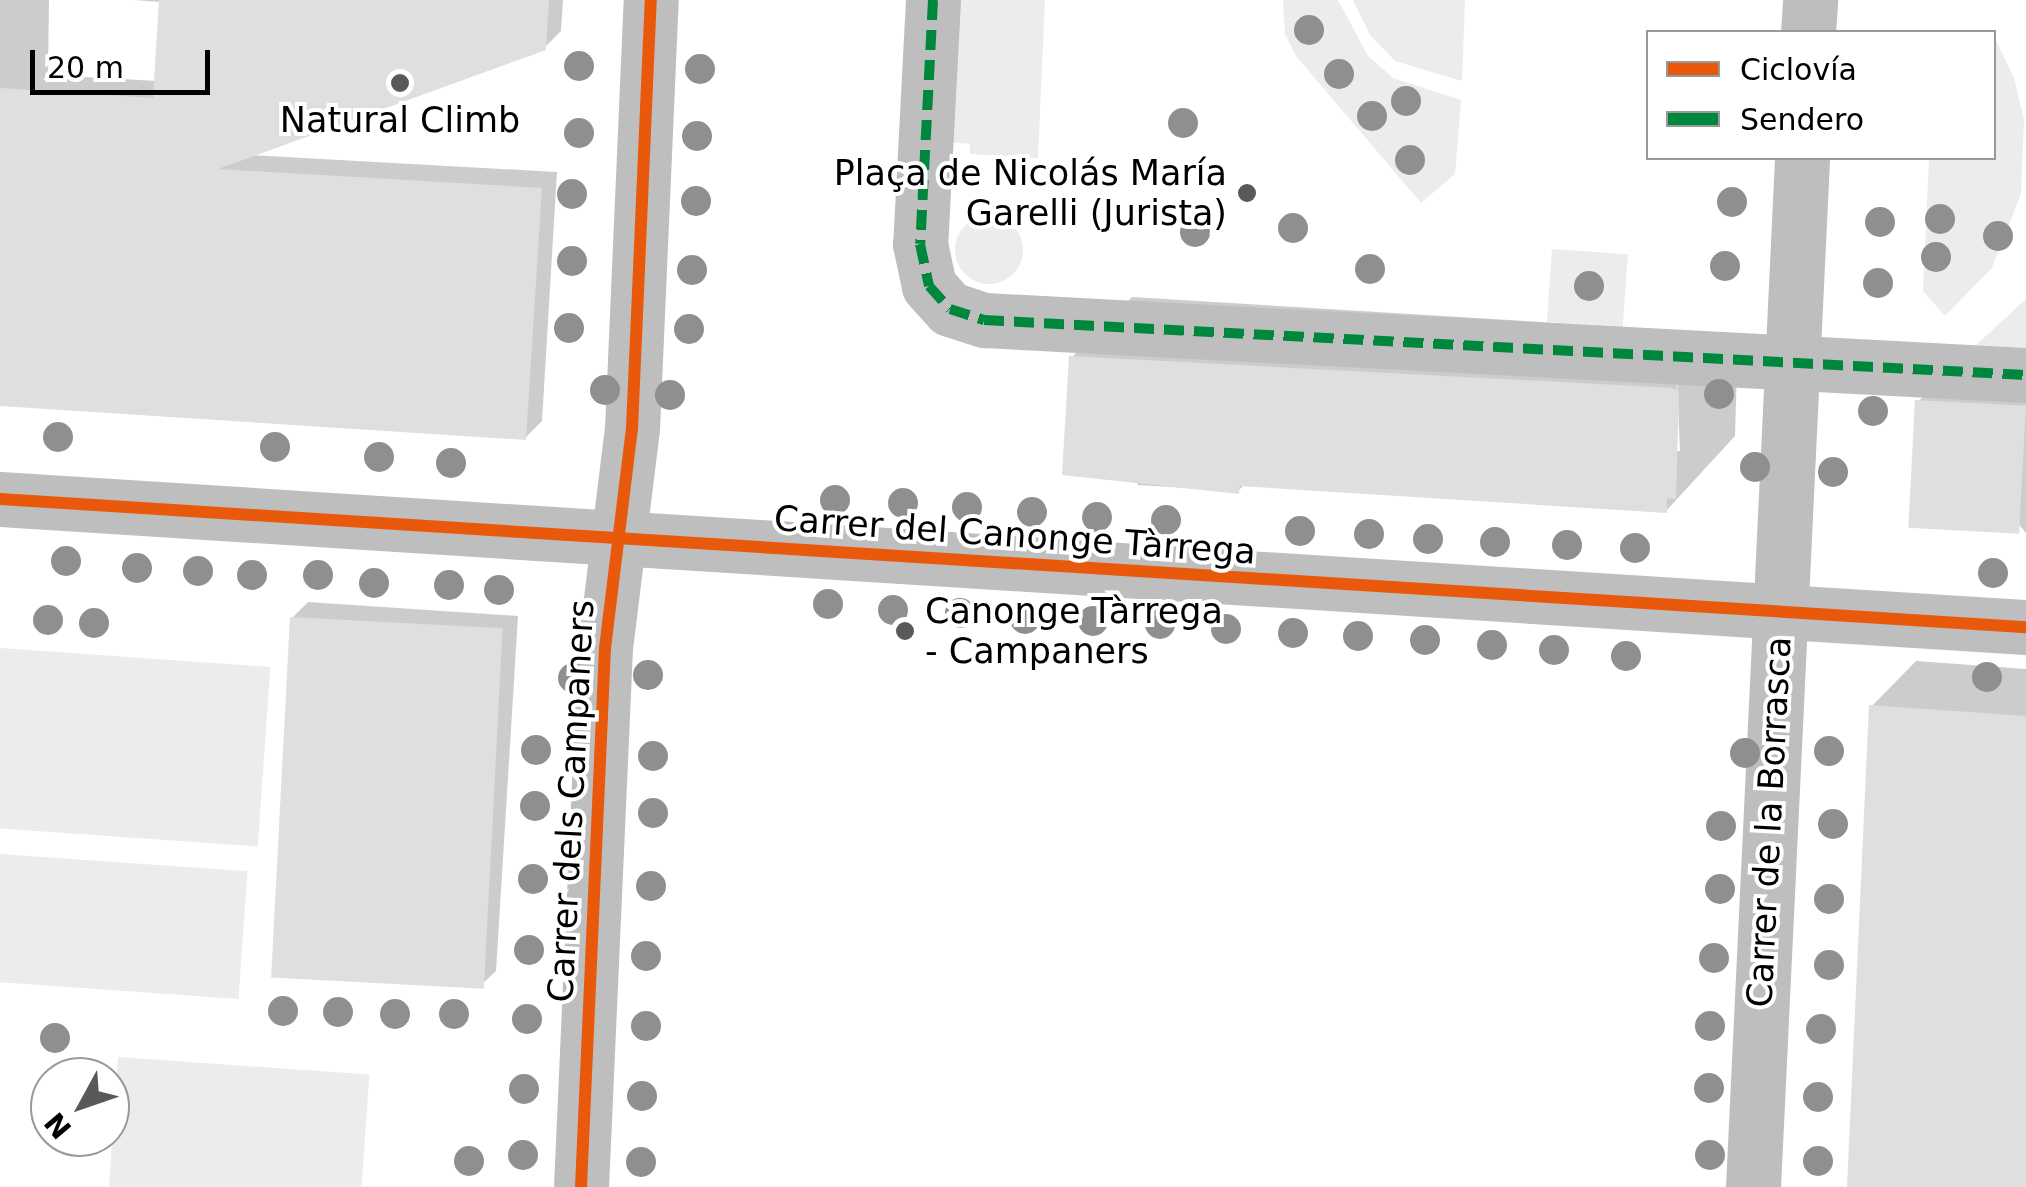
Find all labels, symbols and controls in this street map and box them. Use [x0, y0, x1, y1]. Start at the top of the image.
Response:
scale bar [35, 30, 215, 92]
legend [1646, 30, 1996, 160]
text: 20 m [47, 50, 124, 85]
text: Ciclovía [1740, 52, 1857, 87]
marker: Natural Climb [389, 72, 411, 94]
place label: Natural Climb [280, 99, 520, 141]
text: Sendero [1740, 102, 1864, 137]
place label: Plaça de Nicolás María Garelli (Jurista) [834, 152, 1227, 234]
marker: Plaça de Nicolás María Garelli (Jurista) [1236, 182, 1258, 204]
street label: Carrer del Canonge Tàrrega [773, 497, 1257, 573]
place label: Canonge Tàrrega - Campaners [925, 590, 1223, 672]
street label: Carrer dels Campaners [539, 599, 603, 1003]
marker: Canonge Tàrrega - Campaners [894, 620, 916, 642]
street label: Carrer de la Borrasca [1738, 635, 1800, 1009]
north arrow [30, 1057, 130, 1157]
text: N [38, 1106, 78, 1145]

